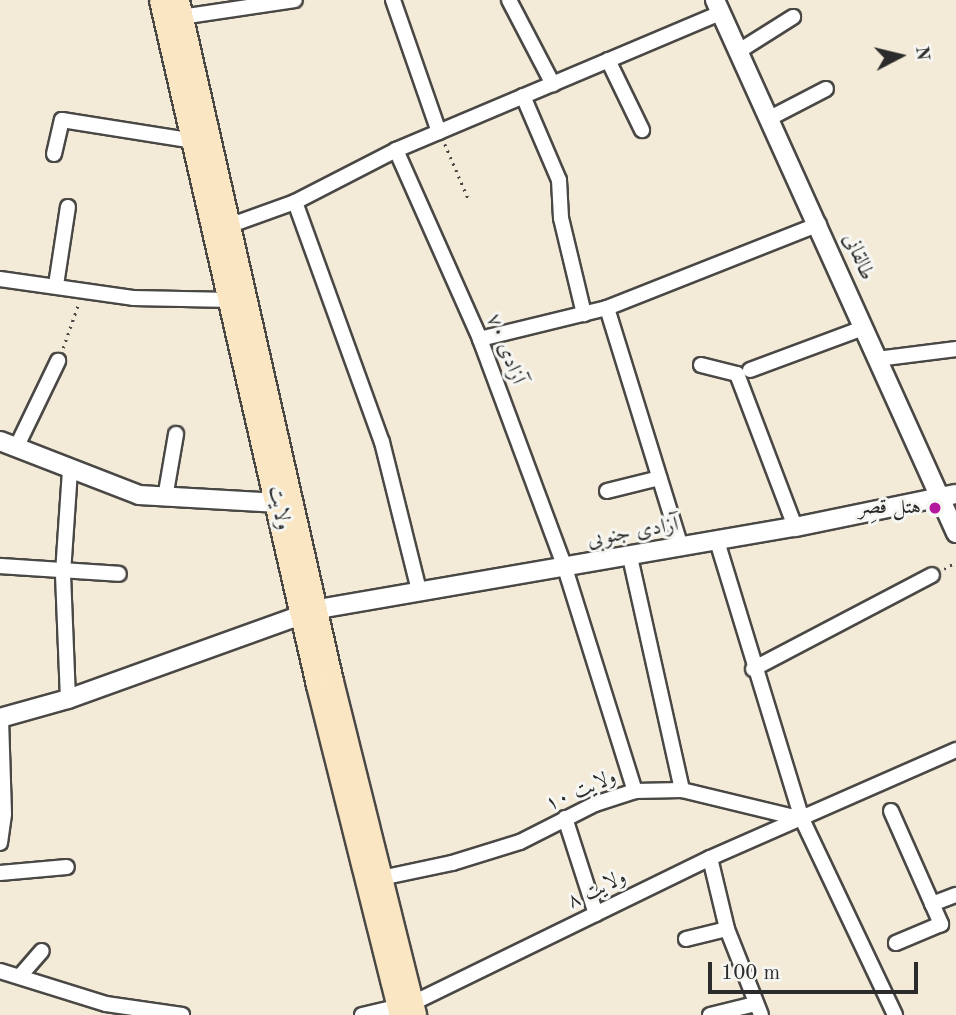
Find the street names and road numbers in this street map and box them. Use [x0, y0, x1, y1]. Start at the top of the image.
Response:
street label: طالقانی [837, 230, 879, 284]
street label: آزادی ۷۰ [480, 310, 530, 388]
street label: ولایت [262, 484, 296, 532]
street label: آزادی جنوبی [585, 513, 681, 553]
street label: ولایت ۱۰ [542, 765, 620, 817]
street label: ولایت ۸ [563, 865, 631, 915]

